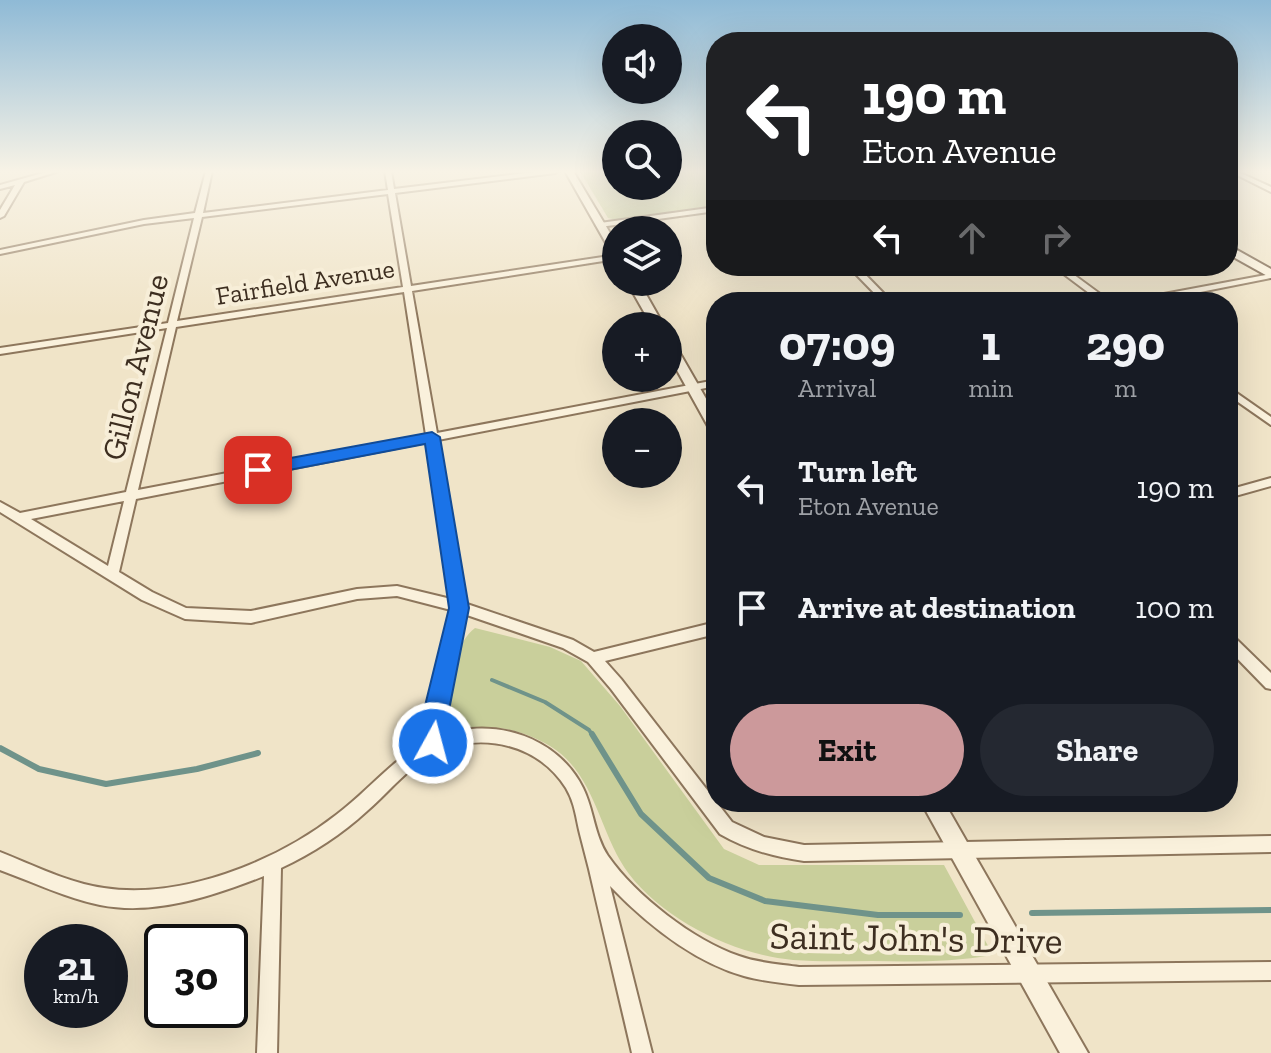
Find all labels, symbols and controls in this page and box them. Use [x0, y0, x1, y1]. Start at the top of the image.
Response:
map controls [602, 24, 682, 488]
button: sound [602, 24, 682, 104]
text: 190 m [862, 61, 1006, 128]
icon: left [730, 64, 834, 168]
button: search [602, 120, 682, 200]
text: Eton Avenue [862, 129, 1057, 172]
button: layers [602, 216, 682, 296]
icon: left [866, 216, 910, 260]
icon: ahead [950, 216, 994, 260]
icon: right [1034, 216, 1078, 260]
street label: Fairfield Avenue [213, 252, 397, 312]
street label: Gillon Avenue [94, 270, 176, 464]
button: + [602, 312, 682, 392]
text: 07:09 [779, 315, 896, 372]
text: 1 [981, 315, 1000, 372]
text: 290 [1086, 315, 1165, 372]
text: Arrival [798, 372, 876, 404]
text: min [968, 372, 1013, 404]
text: m [1114, 372, 1137, 404]
button: − [602, 408, 682, 488]
pin [224, 436, 292, 504]
icon: arrive [236, 448, 280, 492]
text: Turn left [798, 454, 917, 490]
icon: left [730, 466, 774, 510]
text: 190 m [1137, 470, 1214, 506]
text: Eton Avenue [798, 490, 939, 522]
icon: arrive [730, 586, 774, 630]
text: Arrive at destination [798, 590, 1075, 626]
text: 100 m [1135, 590, 1214, 626]
position arrow [391, 701, 475, 785]
button: Exit [730, 704, 964, 796]
button: Share [980, 704, 1214, 796]
street label: Saint John's Drive [769, 912, 1063, 964]
speed limit sign: 30 [144, 924, 248, 1028]
text: 21 [57, 942, 95, 990]
text: km/h [53, 984, 99, 1008]

